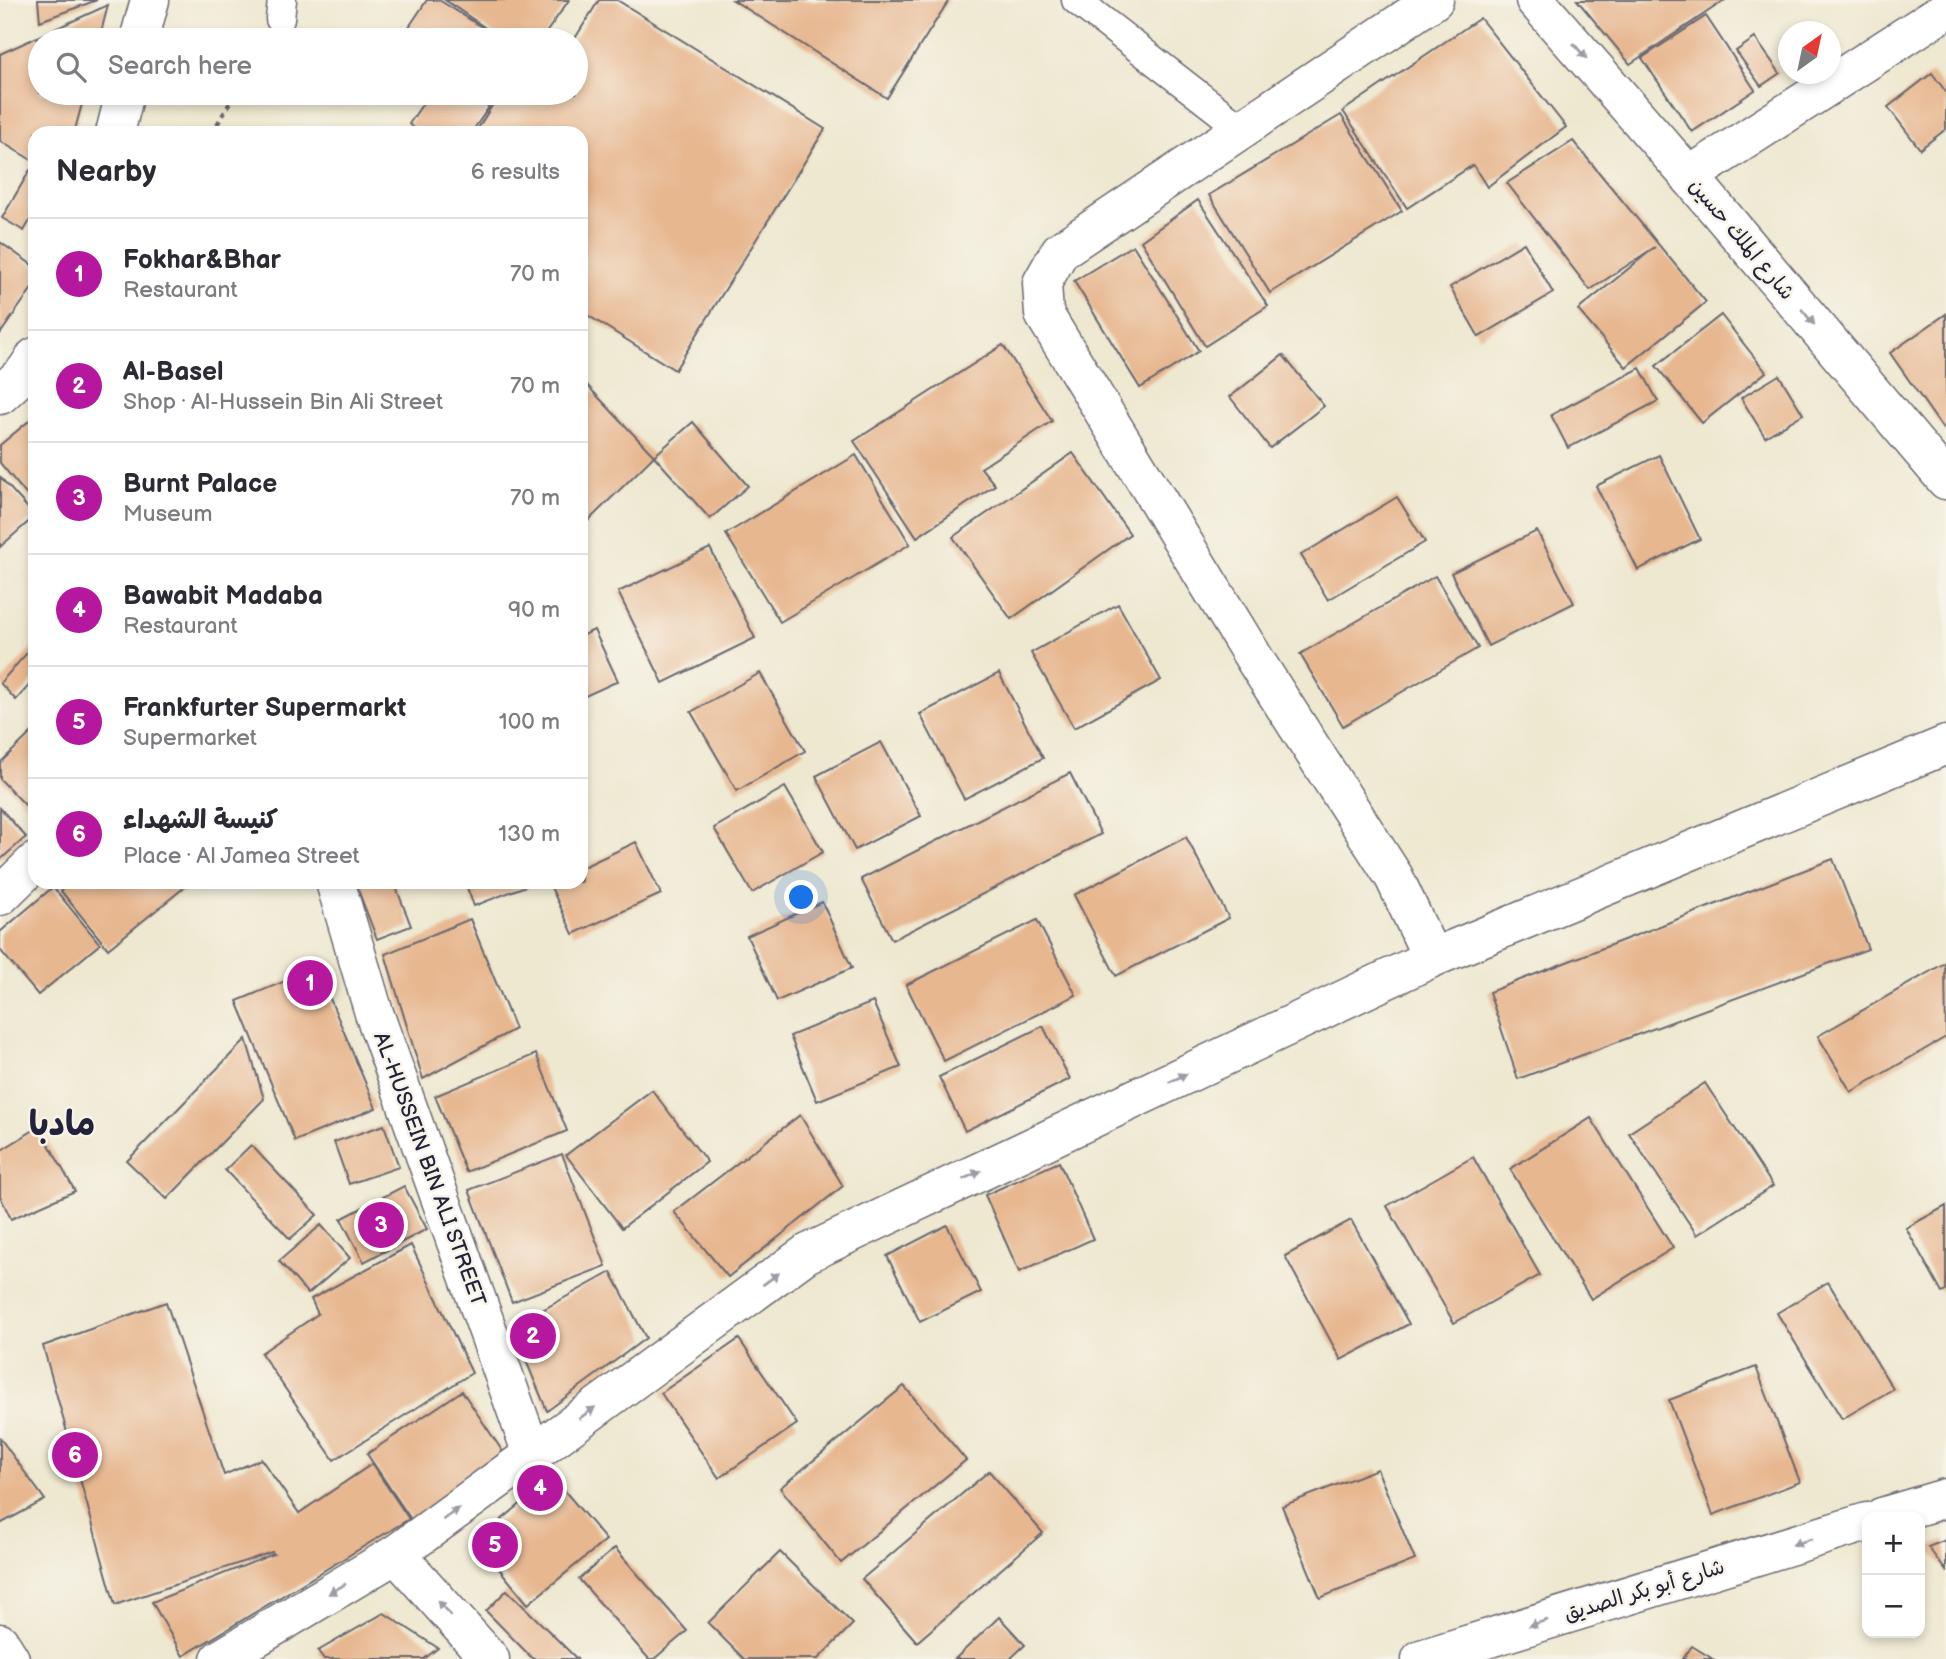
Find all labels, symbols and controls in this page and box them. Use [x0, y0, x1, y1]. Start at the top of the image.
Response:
north arrow [1778, 21, 1841, 84]
search box [28, 28, 588, 105]
one-way arrow [1572, 43, 1587, 60]
icon: search [52, 48, 90, 86]
text: Search here [108, 51, 252, 82]
text: Nearby [56, 154, 156, 190]
text: 6 results [471, 158, 560, 186]
street label: شارع الملك حسين [1682, 173, 1800, 306]
text: Fokhar&Bhar [123, 245, 281, 276]
text: 1 [74, 260, 84, 288]
text: 70 m [510, 260, 560, 288]
text: Restaurant [123, 276, 237, 304]
one-way arrow [1800, 309, 1815, 326]
text: Al-Basel [123, 357, 224, 388]
text: 2 [72, 372, 86, 400]
text: 70 m [510, 372, 560, 400]
text: Shop · Al-Hussein Bin Ali Street [123, 388, 443, 416]
text: Burnt Palace [123, 469, 277, 500]
text: 3 [72, 484, 86, 512]
text: 70 m [510, 484, 560, 512]
text: Museum [123, 500, 213, 528]
text: Bawabit Madaba [123, 581, 323, 612]
text: 4 [72, 596, 86, 624]
text: 90 m [508, 596, 560, 624]
text: Restaurant [123, 612, 237, 640]
text: Frankfurter Supermarkt [123, 693, 406, 724]
text: 5 [72, 708, 86, 736]
text: 100 m [499, 708, 560, 736]
text: Supermarket [123, 724, 257, 752]
text: كنيسة الشهداء [123, 805, 278, 836]
text: 6 [72, 820, 86, 848]
text: 130 m [498, 820, 560, 848]
text: Place · Al Jamea Street [123, 842, 360, 870]
your location [784, 880, 818, 914]
pin: 1 [287, 957, 333, 1009]
street label: AL-HUSSEIN BIN ALI STREET [368, 1029, 491, 1310]
one-way arrow [1168, 1072, 1188, 1083]
district label: مادبا [29, 1103, 95, 1146]
one-way arrow [962, 1169, 983, 1180]
pin: 3 [358, 1199, 404, 1251]
one-way arrow [762, 1272, 780, 1286]
pin: 2 [510, 1310, 556, 1362]
one-way arrow [578, 1407, 596, 1421]
pin: 6 [52, 1429, 98, 1481]
pin: 4 [517, 1462, 563, 1514]
one-way arrow [442, 1507, 460, 1521]
map controls [1862, 1512, 1925, 1638]
button: + [1862, 1512, 1925, 1575]
pin: 5 [472, 1519, 518, 1571]
one-way arrow [1791, 1537, 1812, 1548]
street label: شارع أبو بكر الصديق [1561, 1554, 1728, 1629]
button: − [1862, 1575, 1925, 1638]
one-way arrow [328, 1583, 347, 1595]
one-way arrow [436, 1599, 452, 1617]
one-way arrow [1527, 1619, 1548, 1629]

